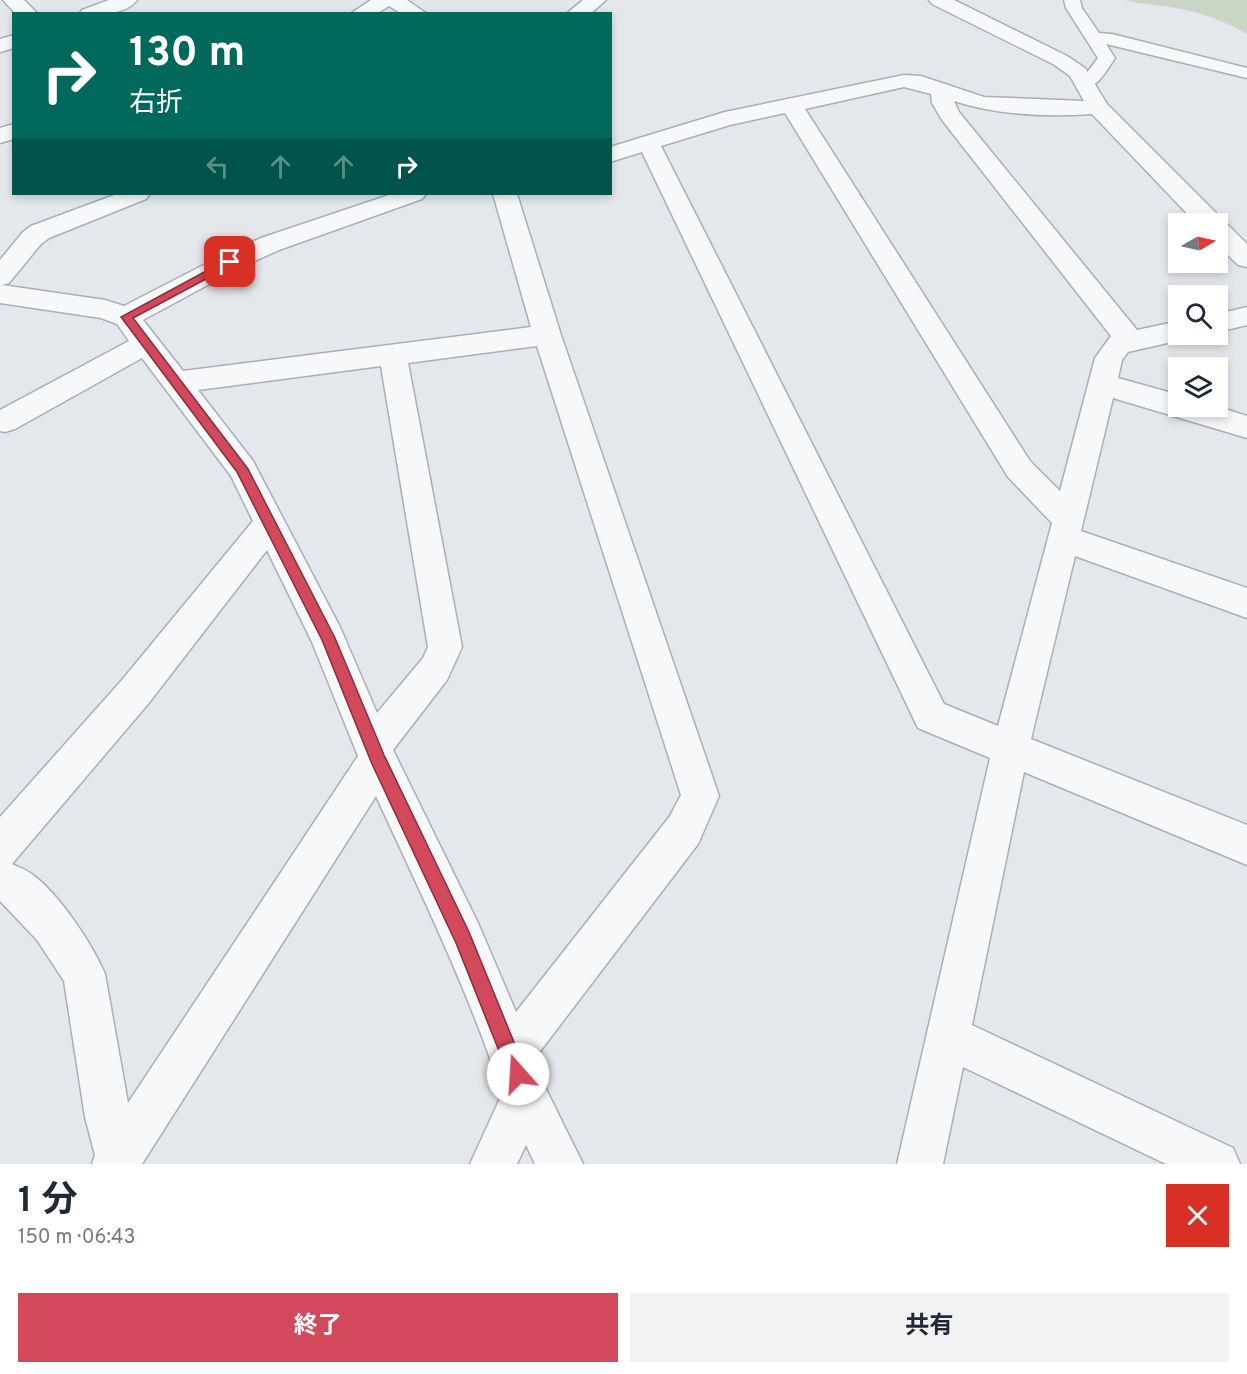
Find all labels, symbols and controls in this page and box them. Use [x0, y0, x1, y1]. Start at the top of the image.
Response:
text: 130 m [129, 28, 245, 81]
icon: right [30, 36, 108, 114]
text: 右折 [129, 87, 183, 121]
icon: left [201, 150, 234, 183]
icon: ahead [264, 150, 297, 183]
icon: ahead [327, 150, 360, 183]
icon: right [390, 150, 423, 183]
north arrow [1168, 213, 1228, 273]
map controls [1168, 213, 1228, 417]
pin [204, 236, 255, 287]
icon: arrive [213, 245, 246, 278]
button: search [1168, 285, 1228, 345]
button: layers [1168, 357, 1228, 417]
position arrow [486, 1042, 550, 1106]
text: 1 分 [18, 1179, 77, 1225]
button: close [1166, 1184, 1229, 1247]
text: 150 m · 06:43 [18, 1225, 135, 1251]
button: 終了 [18, 1293, 618, 1362]
button: 共有 [630, 1293, 1229, 1362]

